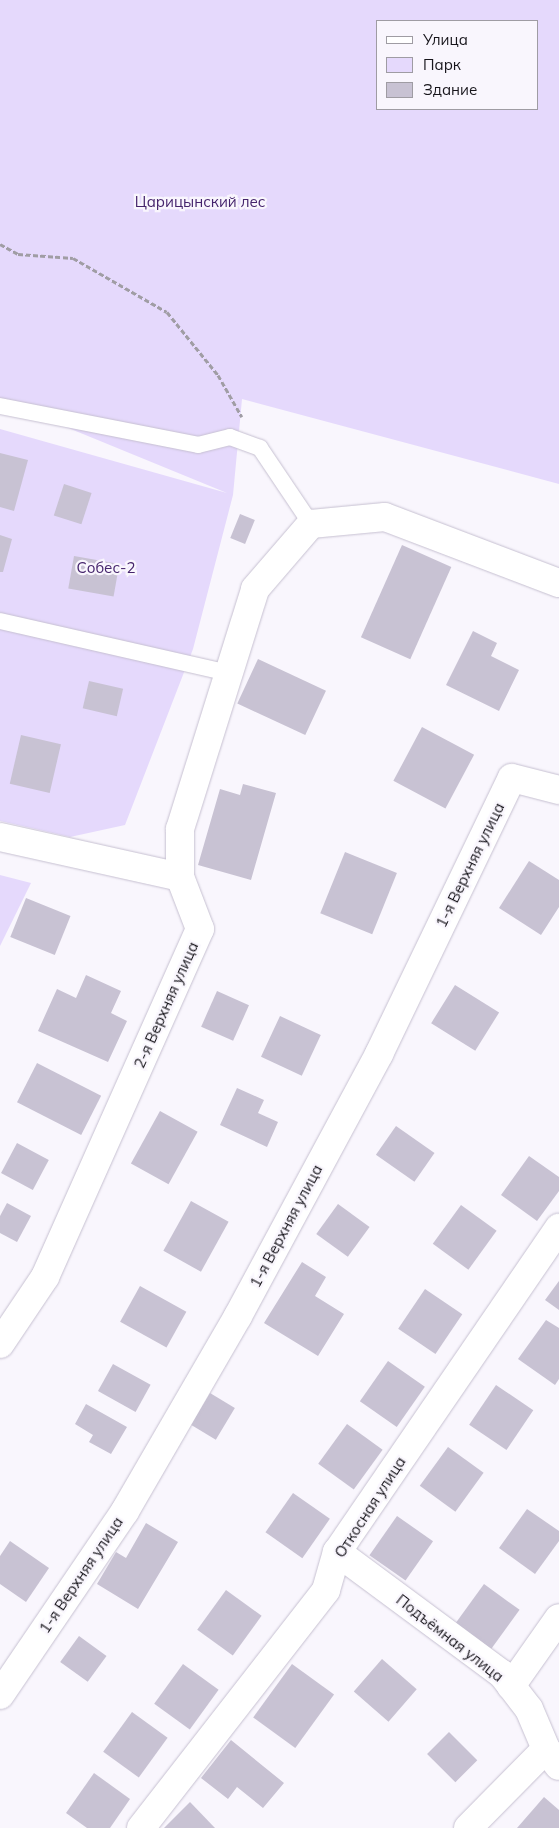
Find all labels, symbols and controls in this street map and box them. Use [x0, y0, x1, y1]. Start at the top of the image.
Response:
legend [376, 20, 539, 110]
text: Улица [423, 30, 468, 49]
text: Парк [423, 55, 461, 74]
text: Здание [423, 80, 477, 99]
park label: Царицынский лес [135, 193, 265, 211]
park label: Собес-2 [77, 559, 135, 577]
street label: 1-я Верхняя улица [432, 800, 508, 930]
street label: 2-я Верхняя улица [130, 939, 202, 1071]
street label: 1-я Верхняя улица [246, 1162, 326, 1290]
street label: Откосная улица [331, 1453, 409, 1561]
street label: 1-я Верхняя улица [35, 1513, 127, 1637]
street label: Подъёмная улица [393, 1591, 507, 1685]

